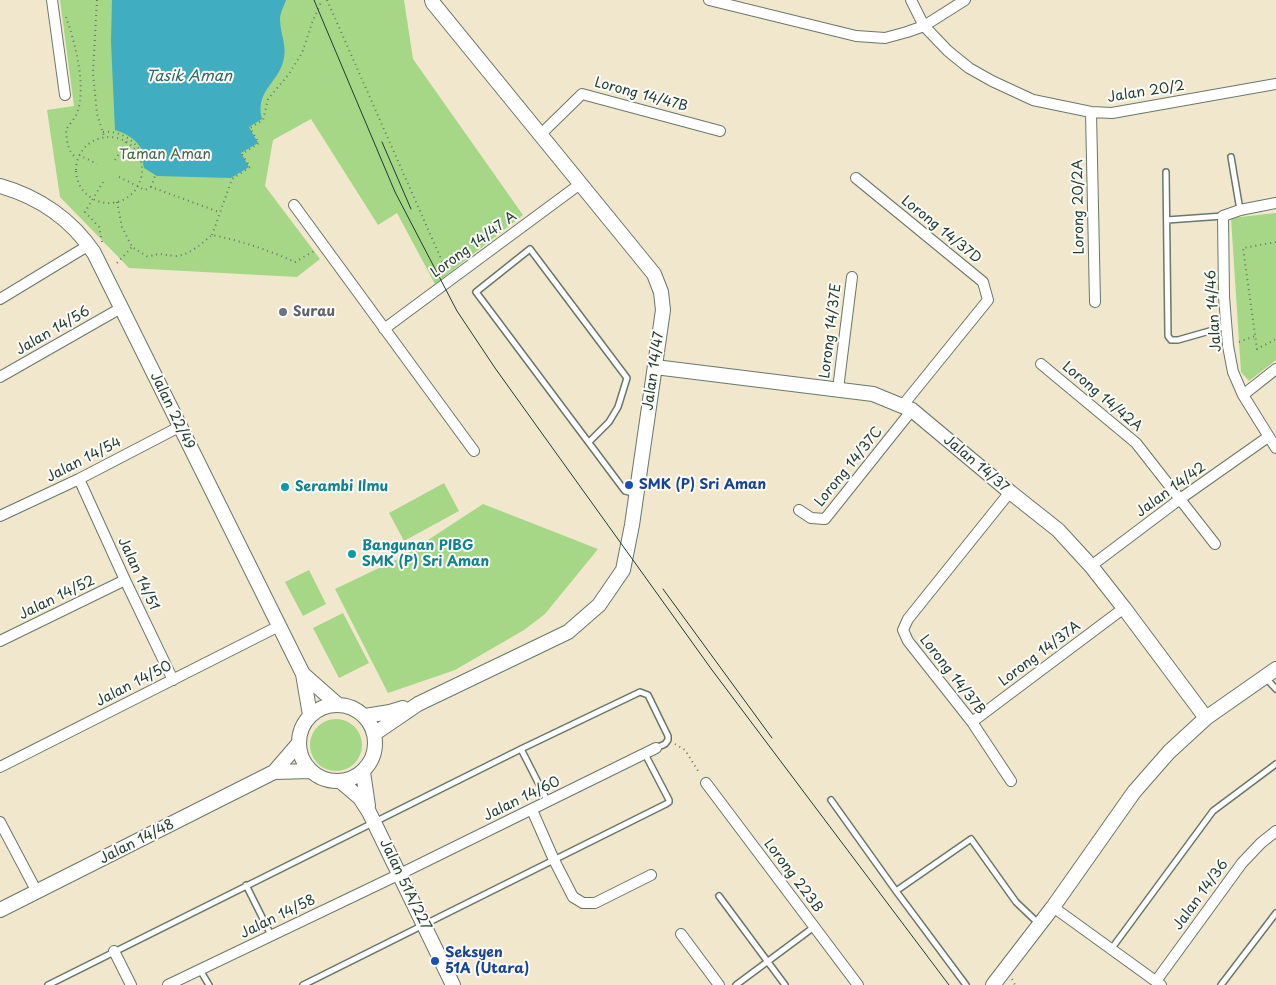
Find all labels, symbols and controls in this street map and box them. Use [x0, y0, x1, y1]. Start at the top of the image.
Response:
water label: Tasik Aman [146, 68, 232, 86]
street label: Lorong 14/47B [593, 74, 689, 116]
street label: Jalan 20/2 [1106, 78, 1186, 106]
park label: Taman Aman [119, 147, 211, 163]
street label: Lorong 20/2A [1070, 159, 1088, 255]
street label: Lorong 14/37D [898, 193, 984, 267]
street label: Lorong 14/47 A [428, 208, 520, 282]
street label: Jalan 14/46 [1203, 269, 1225, 353]
street label: Lorong 14/37E [817, 282, 845, 380]
street label: Jalan 14/56 [13, 303, 93, 359]
place label: Surau [293, 304, 335, 320]
marker: Surau [277, 306, 289, 318]
street label: Jalan 14/47 [640, 330, 668, 412]
street label: Lorong 14/42A [1059, 359, 1145, 435]
street label: Jalan 22/49 [146, 370, 198, 452]
street label: Lorong 14/37C [812, 424, 886, 510]
street label: Jalan 14/37 [940, 432, 1012, 496]
street label: Jalan 14/54 [44, 434, 124, 486]
street label: Jalan 14/42 [1133, 459, 1209, 521]
place label: SMK (P) Sri Aman [639, 477, 766, 493]
place label: Serambi Ilmu [295, 479, 388, 495]
marker: SMK (P) Sri Aman [623, 479, 635, 491]
marker: Serambi Ilmu [279, 481, 291, 493]
street label: Jalan 14/51 [114, 535, 162, 613]
place label: Bangunan PIBG SMK (P) Sri Aman [362, 538, 489, 570]
marker: Bangunan PIBG SMK (P) Sri Aman [346, 548, 358, 560]
street label: Jalan 14/52 [16, 572, 98, 624]
street label: Lorong 14/37A [996, 618, 1084, 690]
street label: Lorong 14/37B [916, 632, 988, 718]
street label: Jalan 14/50 [93, 658, 175, 710]
street label: Jalan 14/60 [481, 773, 563, 825]
street label: Jalan 14/48 [97, 816, 177, 868]
street label: Jalan 51A/227 [376, 836, 434, 934]
street label: Lorong 223B [760, 836, 826, 916]
street label: Jalan 14/36 [1170, 857, 1232, 933]
street label: Jalan 14/58 [238, 892, 318, 942]
place label: Seksyen 51A (Utara) [445, 945, 529, 978]
marker: Seksyen 51A (Utara) [429, 955, 441, 967]

